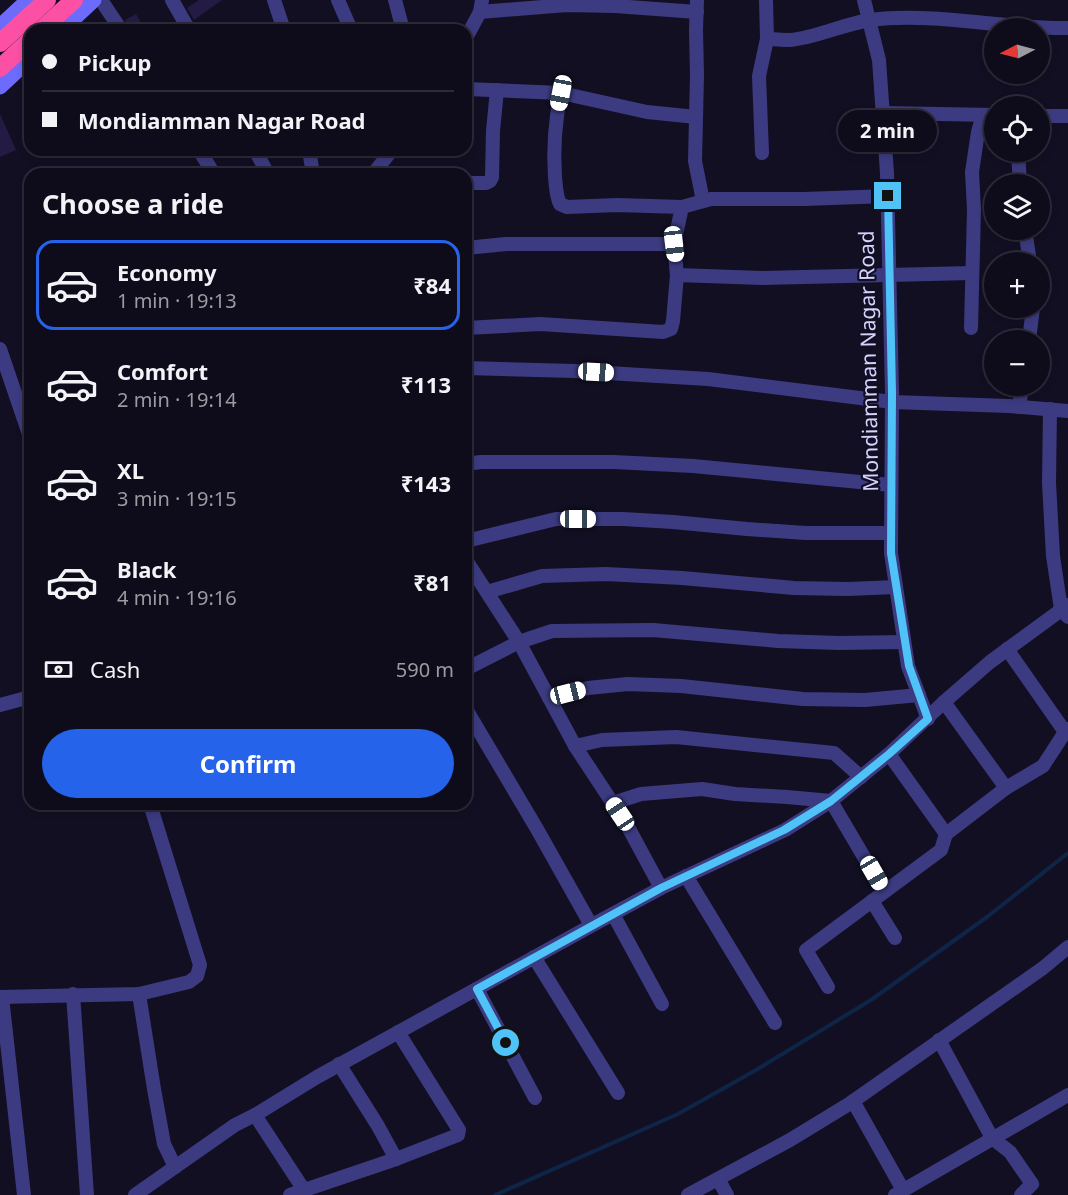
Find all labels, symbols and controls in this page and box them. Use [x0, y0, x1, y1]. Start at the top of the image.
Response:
north arrow [984, 18, 1050, 84]
map controls [984, 18, 1050, 396]
text: Pickup [78, 47, 151, 77]
car [549, 74, 573, 112]
button: locate [984, 96, 1050, 162]
text: Mondiamman Nagar Road [78, 105, 366, 135]
callout: 2 min [838, 109, 938, 151]
text: 2 min [860, 117, 915, 144]
button: layers [984, 174, 1050, 240]
route end [874, 182, 901, 209]
text: Choose a ride [42, 185, 224, 222]
car [663, 225, 685, 263]
street label: Mondiamman Nagar Road [852, 230, 884, 492]
button: + [984, 252, 1050, 318]
text: Economy [117, 257, 216, 287]
icon: car [45, 258, 99, 312]
text: ₹84 [413, 270, 451, 300]
text: 1 min · 19:13 [117, 287, 237, 314]
button: − [984, 330, 1050, 396]
text: Comfort [117, 356, 208, 386]
icon: car [45, 357, 99, 411]
car [578, 362, 614, 382]
text: ₹113 [401, 369, 451, 399]
text: 2 min · 19:14 [117, 386, 237, 413]
text: XL [117, 455, 144, 485]
icon: car [45, 456, 99, 510]
text: ₹143 [401, 468, 451, 498]
text: 3 min · 19:15 [117, 485, 237, 512]
car [560, 510, 596, 528]
text: Black [117, 554, 176, 584]
icon: car [45, 555, 99, 609]
text: ₹81 [413, 567, 451, 597]
text: 4 min · 19:16 [117, 584, 237, 611]
icon: cash [42, 653, 75, 686]
text: Cash [90, 654, 140, 684]
text: 590 m [396, 656, 454, 683]
car [548, 680, 588, 706]
button: Confirm [42, 729, 454, 798]
car [602, 794, 638, 834]
car [857, 853, 891, 893]
route start [492, 1029, 519, 1056]

